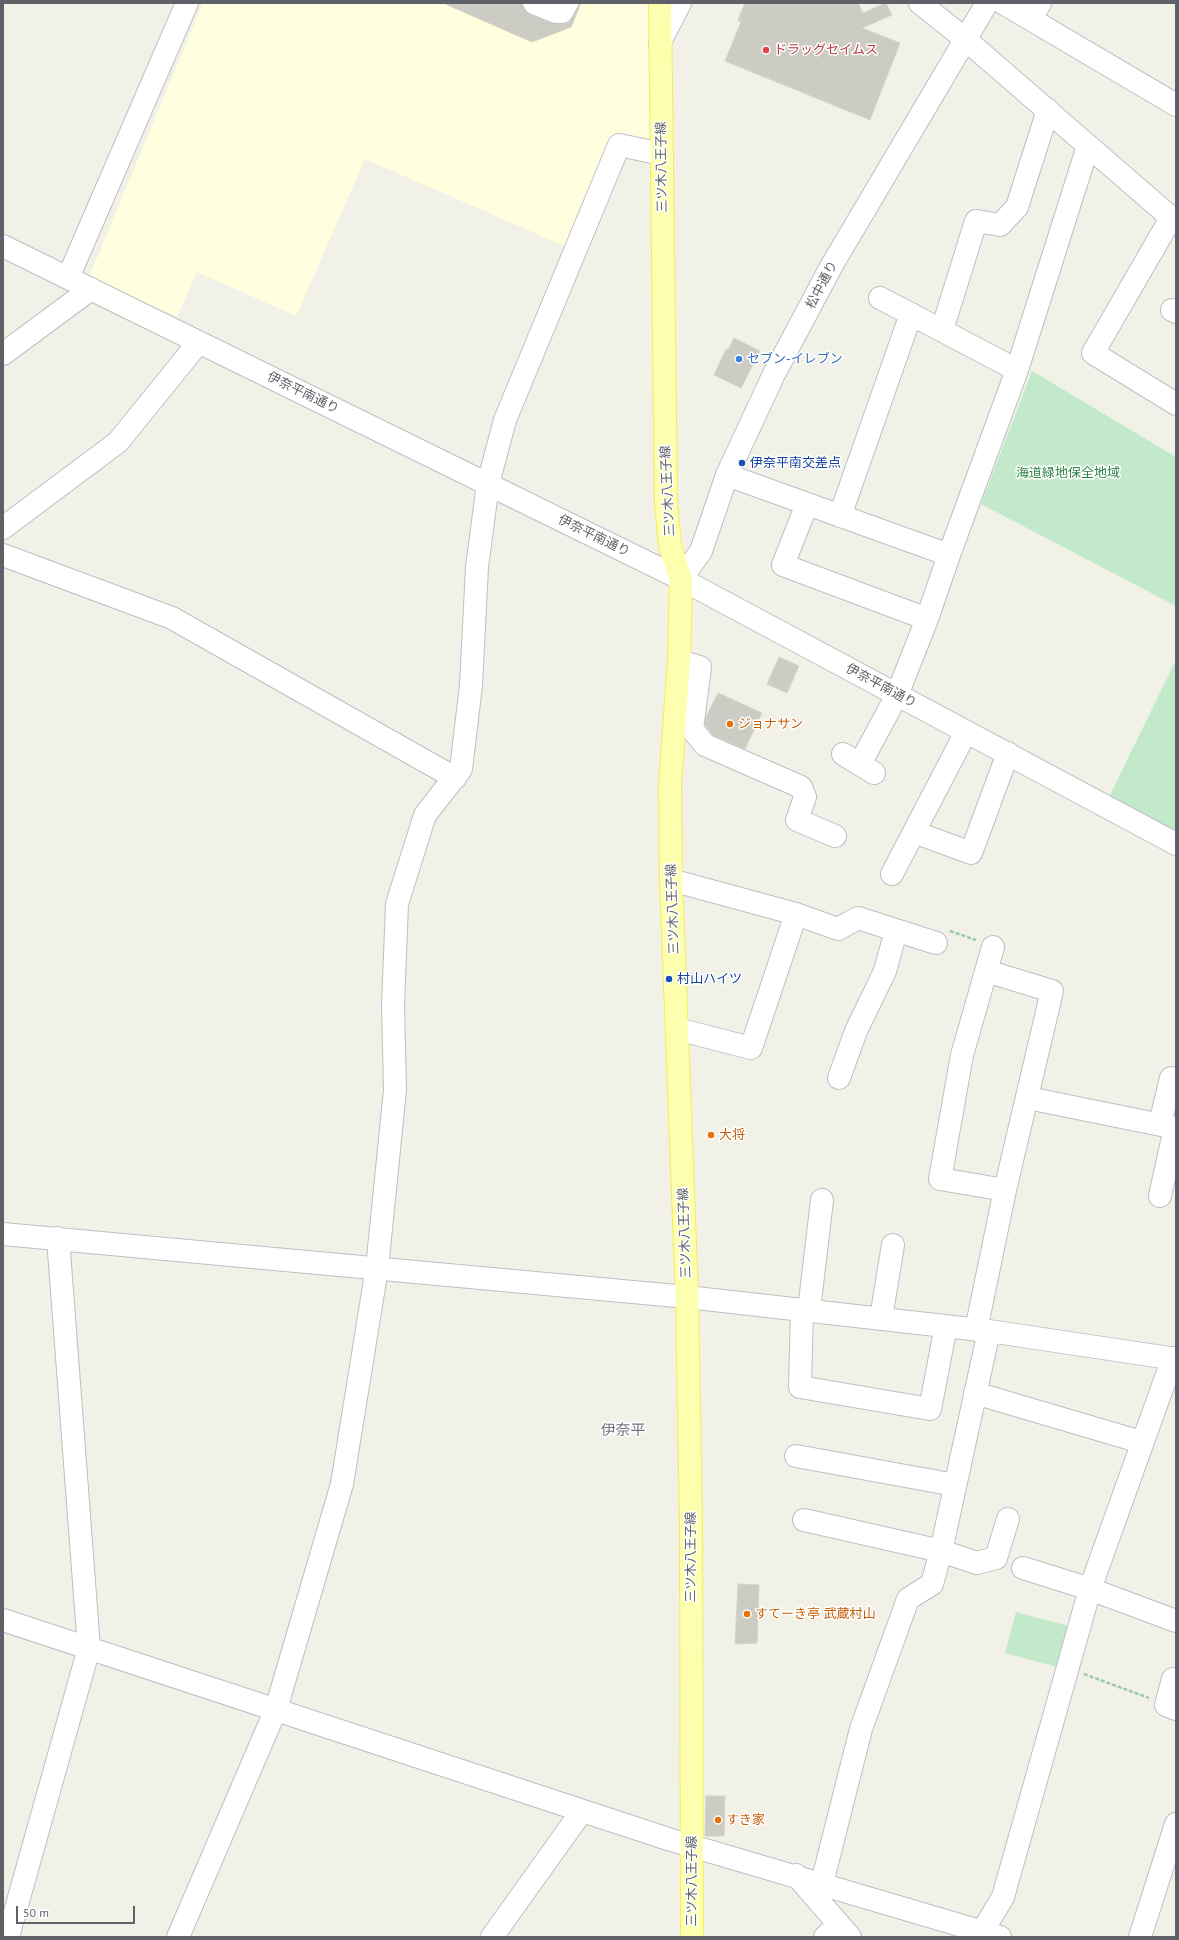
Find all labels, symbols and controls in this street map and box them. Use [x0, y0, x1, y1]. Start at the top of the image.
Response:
place label: ドラッグセイムス [774, 42, 878, 58]
marker: ドラッグセイムス [761, 45, 771, 55]
street label: 三ツ木八王子線 [653, 121, 671, 213]
street label: 松中通り [803, 258, 841, 312]
place label: セブン-イレブン [747, 351, 843, 367]
marker: セブン-イレブン [734, 354, 744, 364]
street label: 伊奈平南通り [265, 369, 341, 417]
street label: 三ツ木八王子線 [658, 445, 678, 537]
place label: 伊奈平南交差点 [750, 455, 841, 471]
marker: 伊奈平南交差点 [737, 458, 747, 468]
park label: 海道緑地保全地域 [1016, 465, 1120, 481]
street label: 伊奈平南通り [556, 512, 632, 560]
street label: 伊奈平南通り [843, 661, 919, 711]
place label: ジョナサン [738, 716, 803, 732]
marker: ジョナサン [725, 719, 735, 729]
street label: 三ツ木八王子線 [664, 863, 682, 955]
place label: 村山ハイツ [677, 971, 742, 987]
marker: 村山ハイツ [664, 974, 674, 984]
place label: 大将 [719, 1127, 745, 1143]
marker: 大将 [706, 1130, 716, 1140]
street label: 三ツ木八王子線 [676, 1187, 694, 1279]
district label: 伊奈平 [601, 1422, 645, 1440]
street label: 三ツ木八王子線 [683, 1512, 699, 1602]
place label: すてーき亭 武蔵村山 [755, 1606, 875, 1622]
marker: すてーき亭 武蔵村山 [742, 1609, 752, 1619]
place label: すき家 [726, 1812, 765, 1828]
marker: すき家 [713, 1815, 723, 1825]
street label: 三ツ木八王子線 [684, 1836, 700, 1926]
scale bar [18, 1898, 137, 1924]
text: 50 m [23, 1905, 49, 1920]

